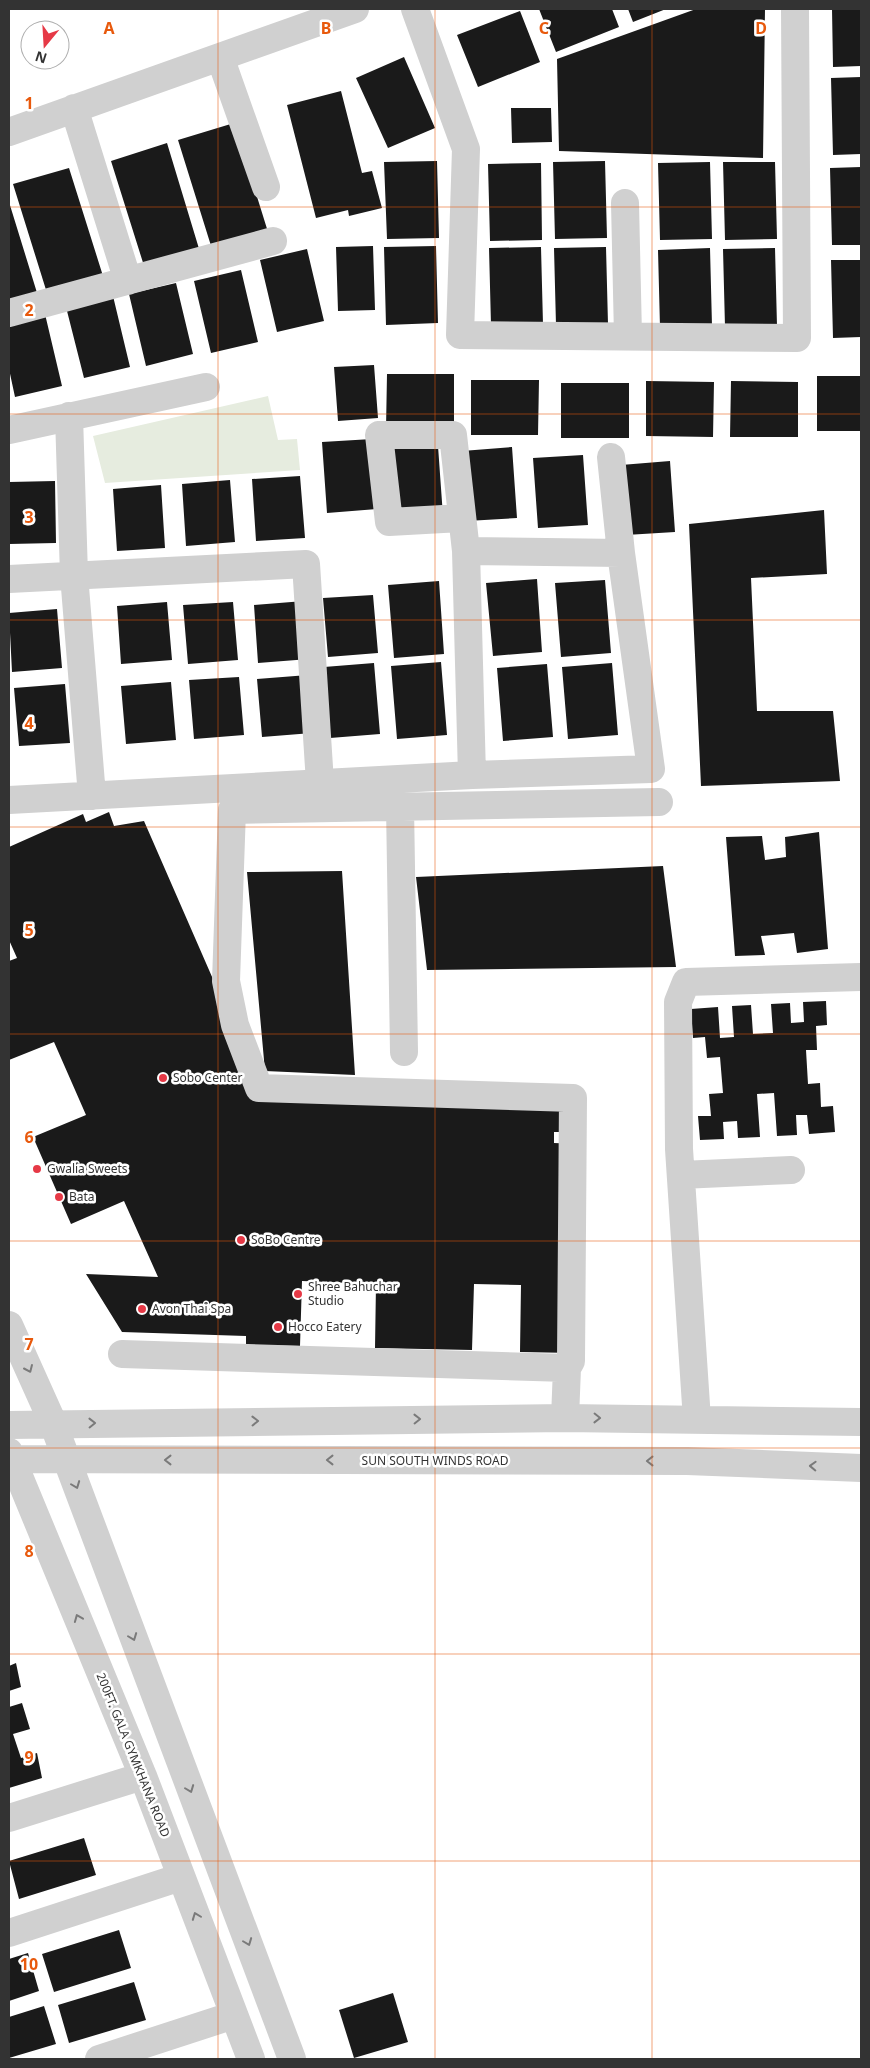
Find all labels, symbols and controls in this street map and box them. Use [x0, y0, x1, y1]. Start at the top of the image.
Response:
text: A [103, 17, 115, 39]
text: B [321, 17, 331, 39]
text: C [539, 17, 549, 39]
text: D [755, 17, 767, 39]
north arrow [20, 20, 70, 70]
text: N [32, 47, 49, 69]
text: 1 [24, 92, 34, 114]
text: 2 [24, 299, 34, 321]
text: 3 [24, 506, 34, 528]
text: 4 [24, 712, 34, 734]
text: 5 [24, 919, 34, 941]
place label: Sobo Center [173, 1069, 242, 1086]
marker: Sobo Center [157, 1072, 169, 1084]
text: 6 [24, 1126, 34, 1148]
place label: Gwalia Sweets [47, 1160, 128, 1177]
marker: Gwalia Sweets [31, 1163, 43, 1175]
place label: Bata [69, 1188, 95, 1205]
marker: Bata [53, 1191, 65, 1203]
place label: SoBo Centre [251, 1231, 321, 1248]
marker: SoBo Centre [235, 1234, 247, 1246]
place label: Shree Bahuchar Studio [308, 1278, 398, 1309]
marker: Shree Bahuchar Studio [292, 1288, 304, 1300]
place label: Avon Thai Spa [152, 1300, 231, 1317]
marker: Avon Thai Spa [136, 1303, 148, 1315]
place label: Hocco Eatery [288, 1318, 363, 1335]
marker: Hocco Eatery [272, 1321, 284, 1333]
text: 7 [24, 1333, 34, 1355]
one-way arrow [22, 1364, 33, 1373]
one-way arrow [594, 1413, 602, 1423]
one-way arrow [414, 1414, 422, 1424]
one-way arrow [252, 1416, 259, 1426]
one-way arrow [89, 1418, 97, 1428]
street label: SUN SOUTH WINDS ROAD [362, 1452, 509, 1469]
one-way arrow [163, 1455, 171, 1465]
one-way arrow [326, 1455, 334, 1465]
one-way arrow [646, 1456, 654, 1466]
one-way arrow [808, 1461, 816, 1472]
one-way arrow [70, 1481, 80, 1489]
text: 8 [24, 1540, 34, 1562]
one-way arrow [73, 1615, 83, 1623]
one-way arrow [127, 1633, 137, 1641]
street label: 200FT. GALA GYMKHANA ROAD [93, 1670, 174, 1840]
text: 9 [24, 1746, 34, 1768]
one-way arrow [184, 1785, 194, 1793]
one-way arrow [192, 1912, 202, 1920]
one-way arrow [242, 1937, 252, 1945]
text: 10 [20, 1953, 38, 1975]

